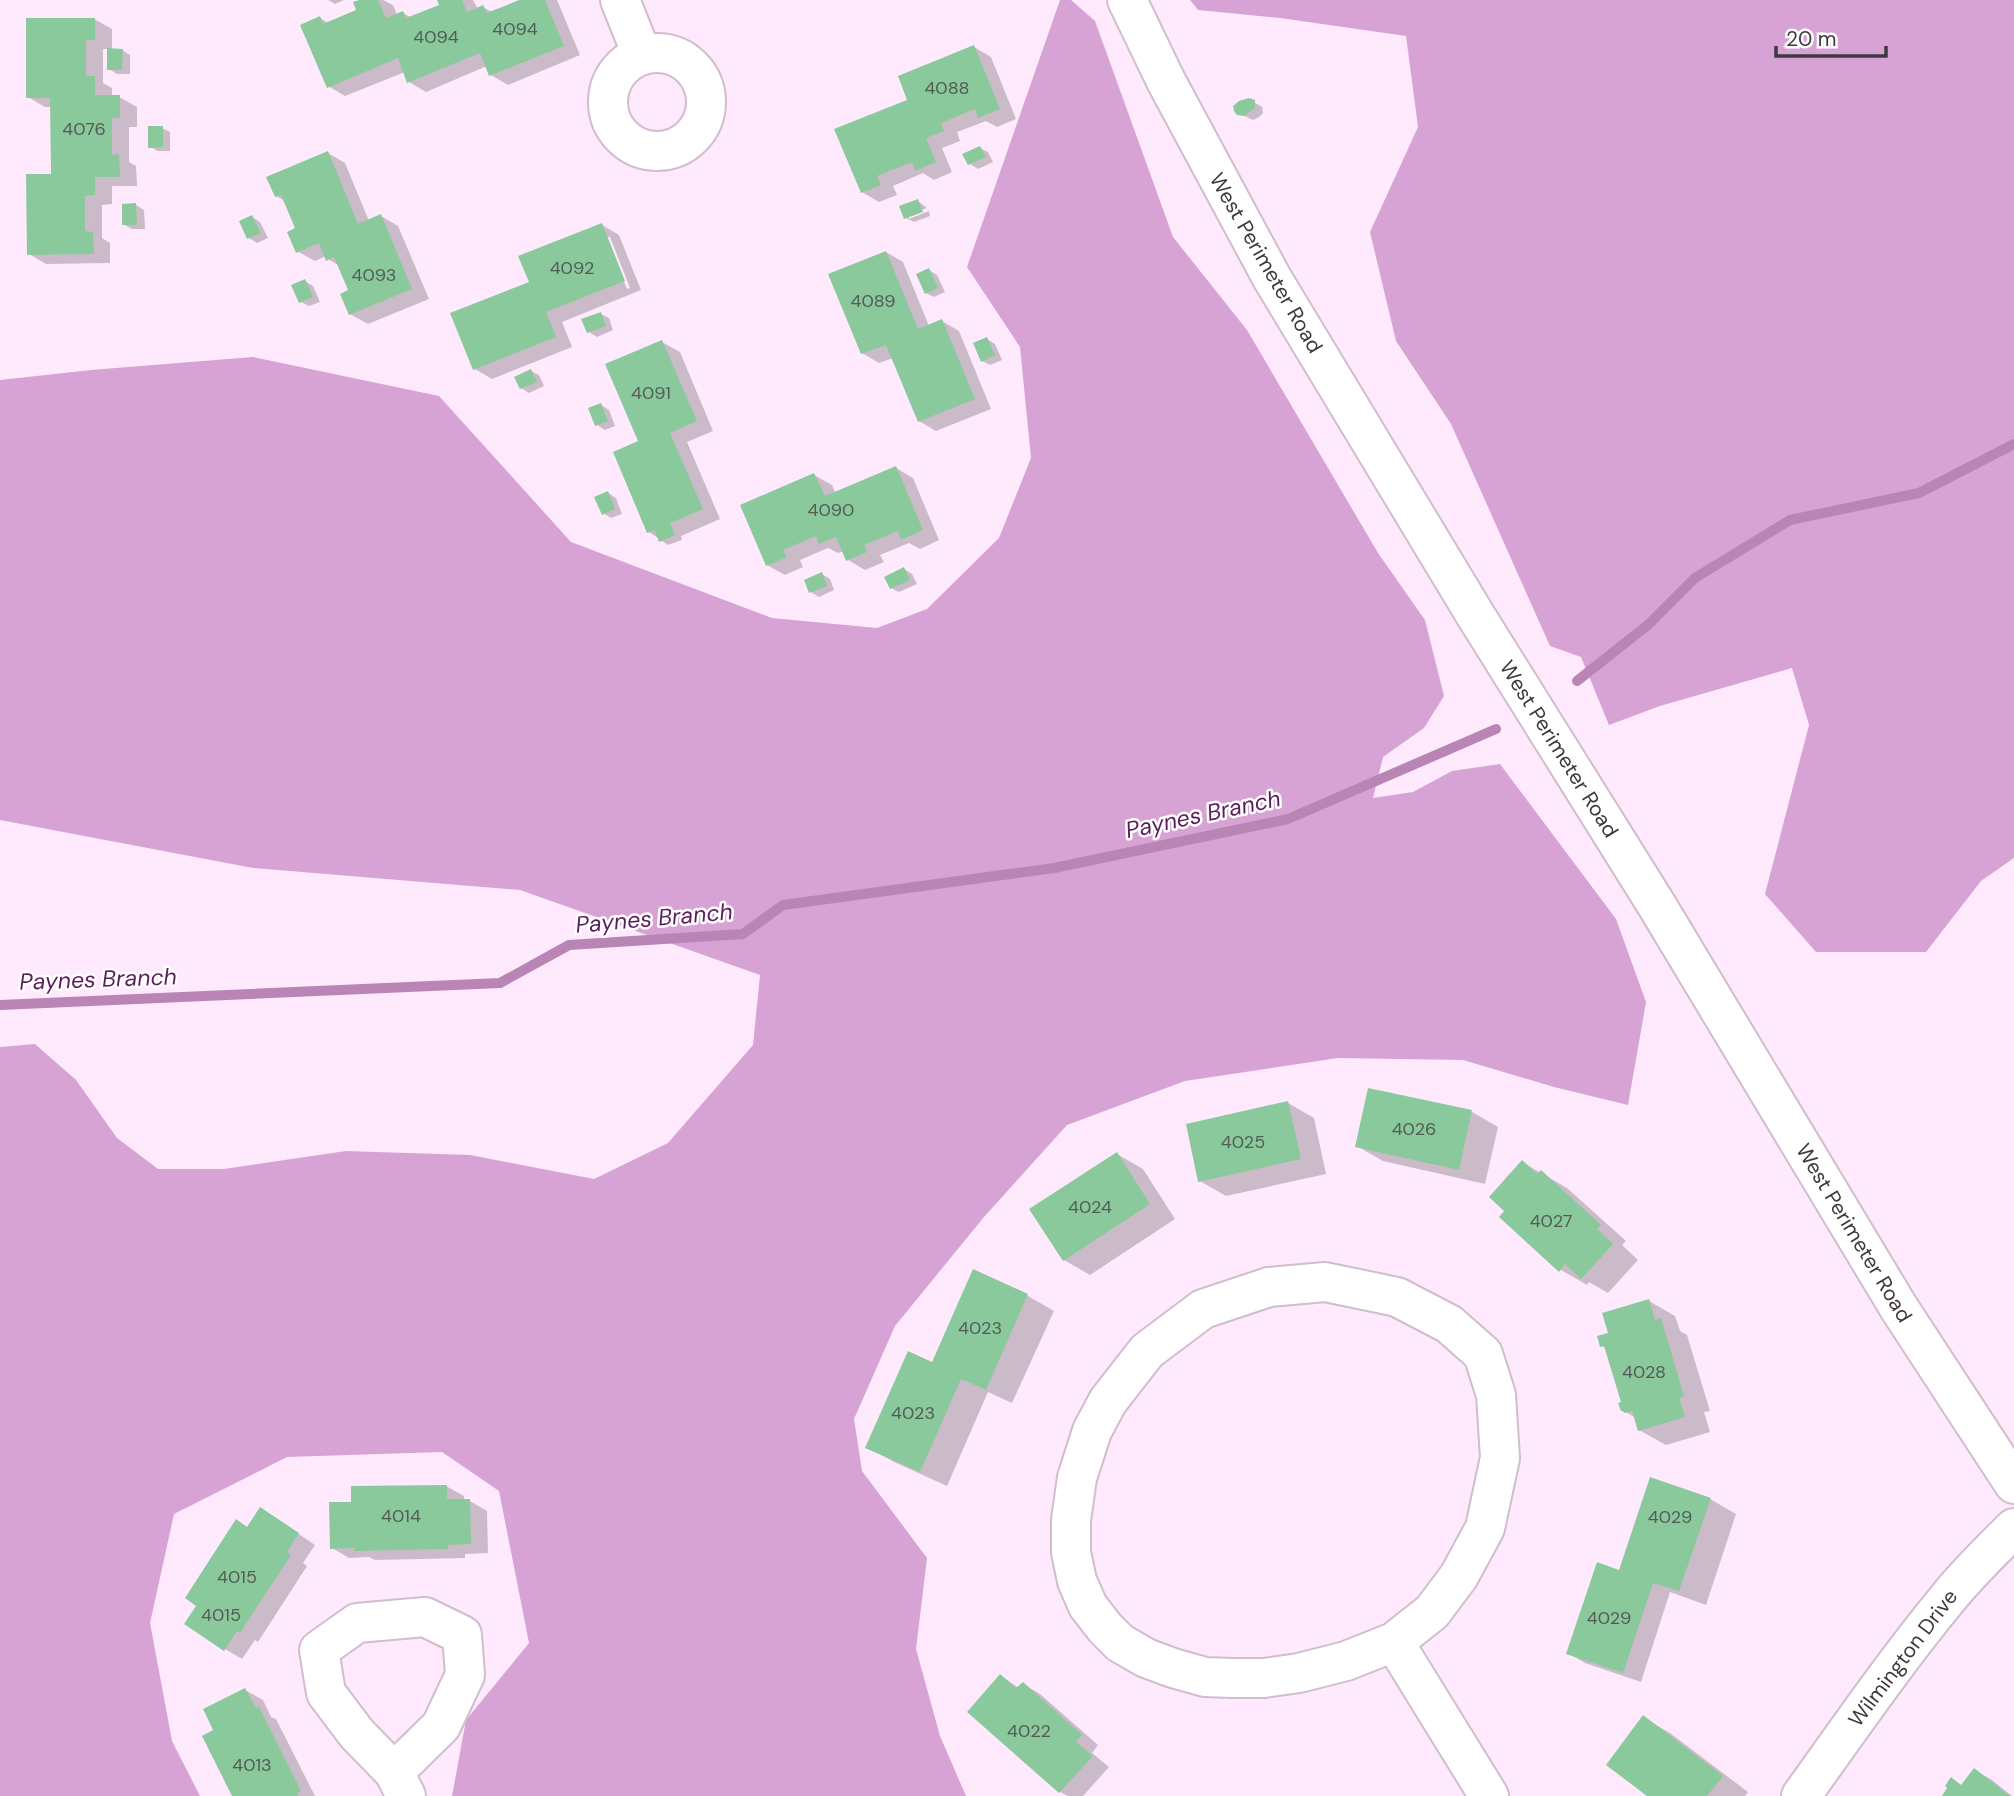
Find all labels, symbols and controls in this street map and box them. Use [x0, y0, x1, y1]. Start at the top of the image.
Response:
scale bar [1776, 14, 1886, 58]
house number: 4094 [492, 17, 538, 41]
house number: 4094 [413, 25, 459, 49]
text: 20 m [1786, 25, 1837, 53]
house number: 4088 [924, 76, 970, 100]
house number: 4076 [62, 117, 106, 141]
street label: West Perimeter Road [1203, 168, 1329, 358]
house number: 4092 [550, 256, 594, 280]
house number: 4093 [352, 263, 396, 287]
house number: 4089 [851, 289, 895, 313]
house number: 4091 [631, 381, 671, 405]
house number: 4090 [808, 498, 854, 522]
street label: West Perimeter Road [1493, 655, 1625, 843]
water label: Paynes Branch [1123, 783, 1283, 845]
water label: Paynes Branch [574, 896, 734, 940]
water label: Paynes Branch [19, 961, 177, 997]
house number: 4026 [1392, 1117, 1436, 1141]
house number: 4025 [1221, 1130, 1265, 1154]
street label: West Perimeter Road [1790, 1138, 1918, 1328]
house number: 4024 [1068, 1195, 1112, 1219]
house number: 4027 [1530, 1209, 1572, 1233]
house number: 4023 [958, 1316, 1002, 1340]
house number: 4028 [1622, 1360, 1666, 1384]
house number: 4023 [891, 1401, 935, 1425]
house number: 4014 [381, 1504, 421, 1528]
house number: 4029 [1648, 1505, 1692, 1529]
house number: 4015 [217, 1565, 257, 1589]
street label: Wilmington Drive [1842, 1584, 1964, 1732]
house number: 4015 [201, 1603, 241, 1627]
house number: 4029 [1587, 1606, 1631, 1630]
house number: 4022 [1007, 1719, 1051, 1743]
house number: 4013 [232, 1753, 272, 1777]

